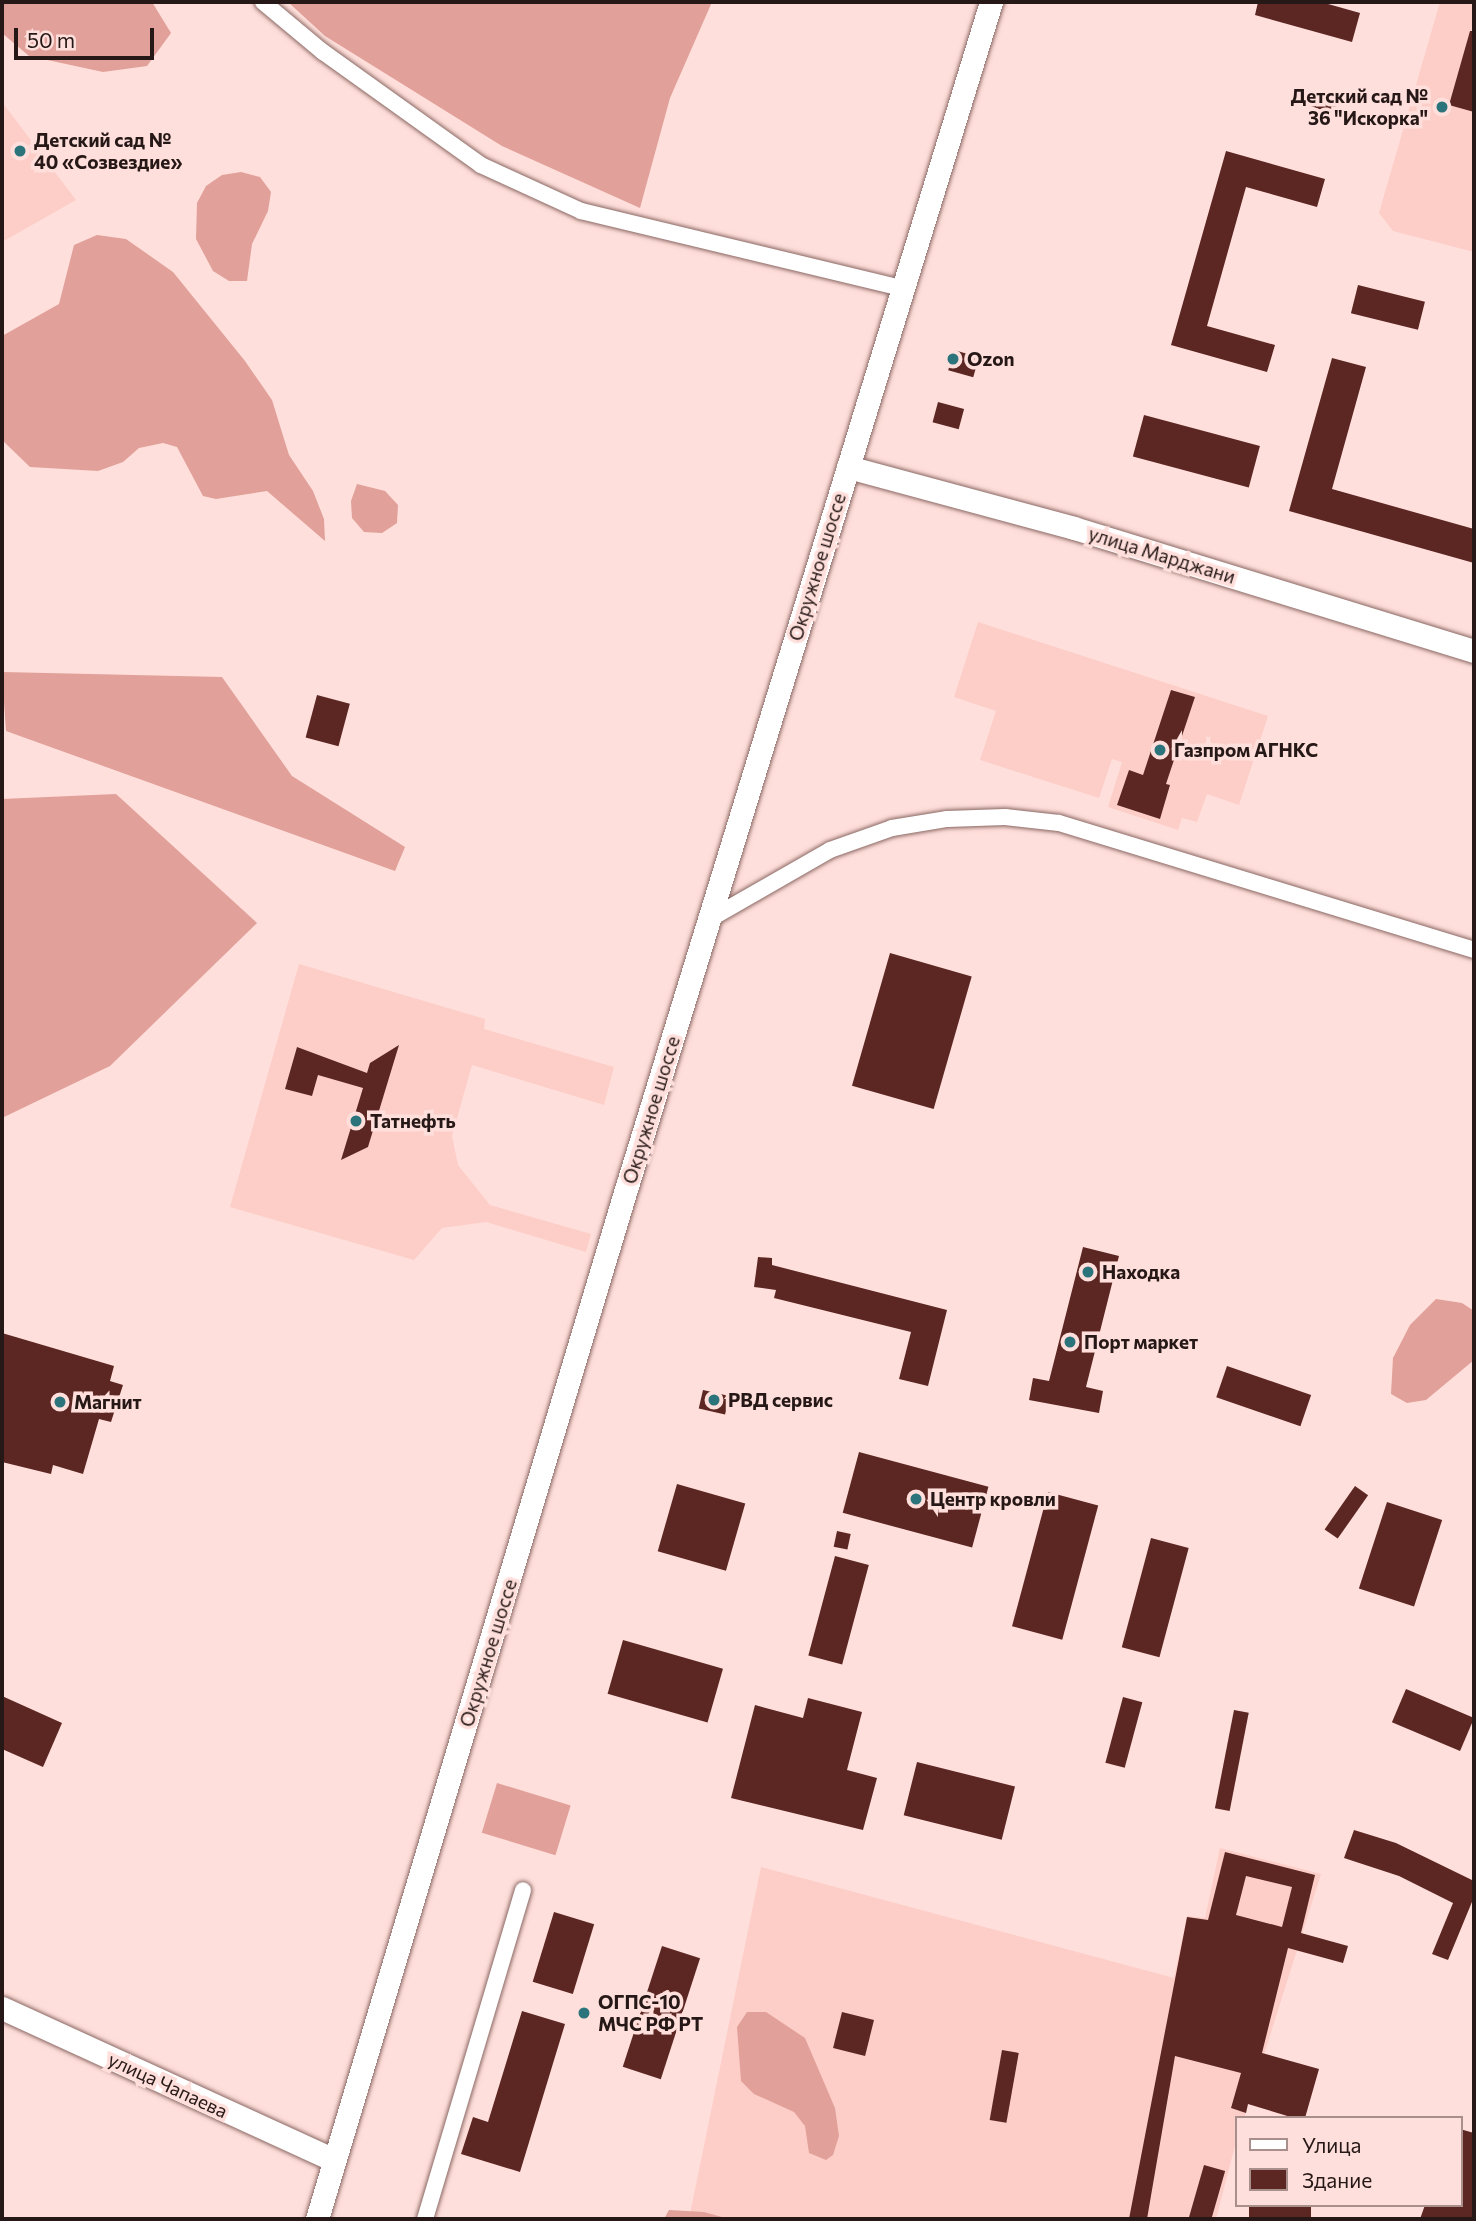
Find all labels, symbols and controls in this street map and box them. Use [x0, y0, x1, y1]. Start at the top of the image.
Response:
scale bar [18, 14, 158, 58]
text: 50 m [27, 27, 75, 52]
place label: Детский сад № 36 "Искорка" [1291, 85, 1428, 129]
marker: Детский сад № 36 "Искорка" [1434, 99, 1450, 115]
place label: Детский сад № 40 «Созвездие» [34, 129, 183, 173]
marker: Детский сад № 40 «Созвездие» [12, 143, 28, 159]
place label: Ozon [967, 348, 1015, 370]
marker: Ozon [945, 351, 961, 367]
street label: Окружное шоссе [784, 490, 850, 644]
street label: улица Марджани [1086, 522, 1238, 588]
place label: Газпром АГНКС [1174, 739, 1318, 761]
marker: Газпром АГНКС [1152, 742, 1168, 758]
street label: Окружное шоссе [618, 1033, 684, 1187]
place label: Татнефть [370, 1110, 456, 1132]
marker: Татнефть [348, 1113, 364, 1129]
place label: Находка [1102, 1261, 1180, 1283]
marker: Находка [1080, 1264, 1096, 1280]
place label: Порт маркет [1084, 1331, 1198, 1353]
marker: Порт маркет [1062, 1334, 1078, 1350]
place label: РВД сервис [728, 1389, 833, 1411]
place label: Магнит [74, 1391, 142, 1413]
marker: РВД сервис [706, 1392, 722, 1408]
marker: Магнит [52, 1394, 68, 1410]
place label: Центр кровли [930, 1488, 1056, 1510]
marker: Центр кровли [908, 1491, 924, 1507]
street label: Окружное шоссе [455, 1576, 521, 1730]
place label: ОГПС-10 МЧС РФ РТ [598, 1991, 703, 2035]
marker: ОГПС-10 МЧС РФ РТ [576, 2005, 592, 2021]
street label: улица Чапаева [105, 2047, 231, 2123]
legend [1234, 2116, 1462, 2207]
text: Улица [1302, 2132, 1361, 2157]
text: Здание [1302, 2167, 1372, 2192]

